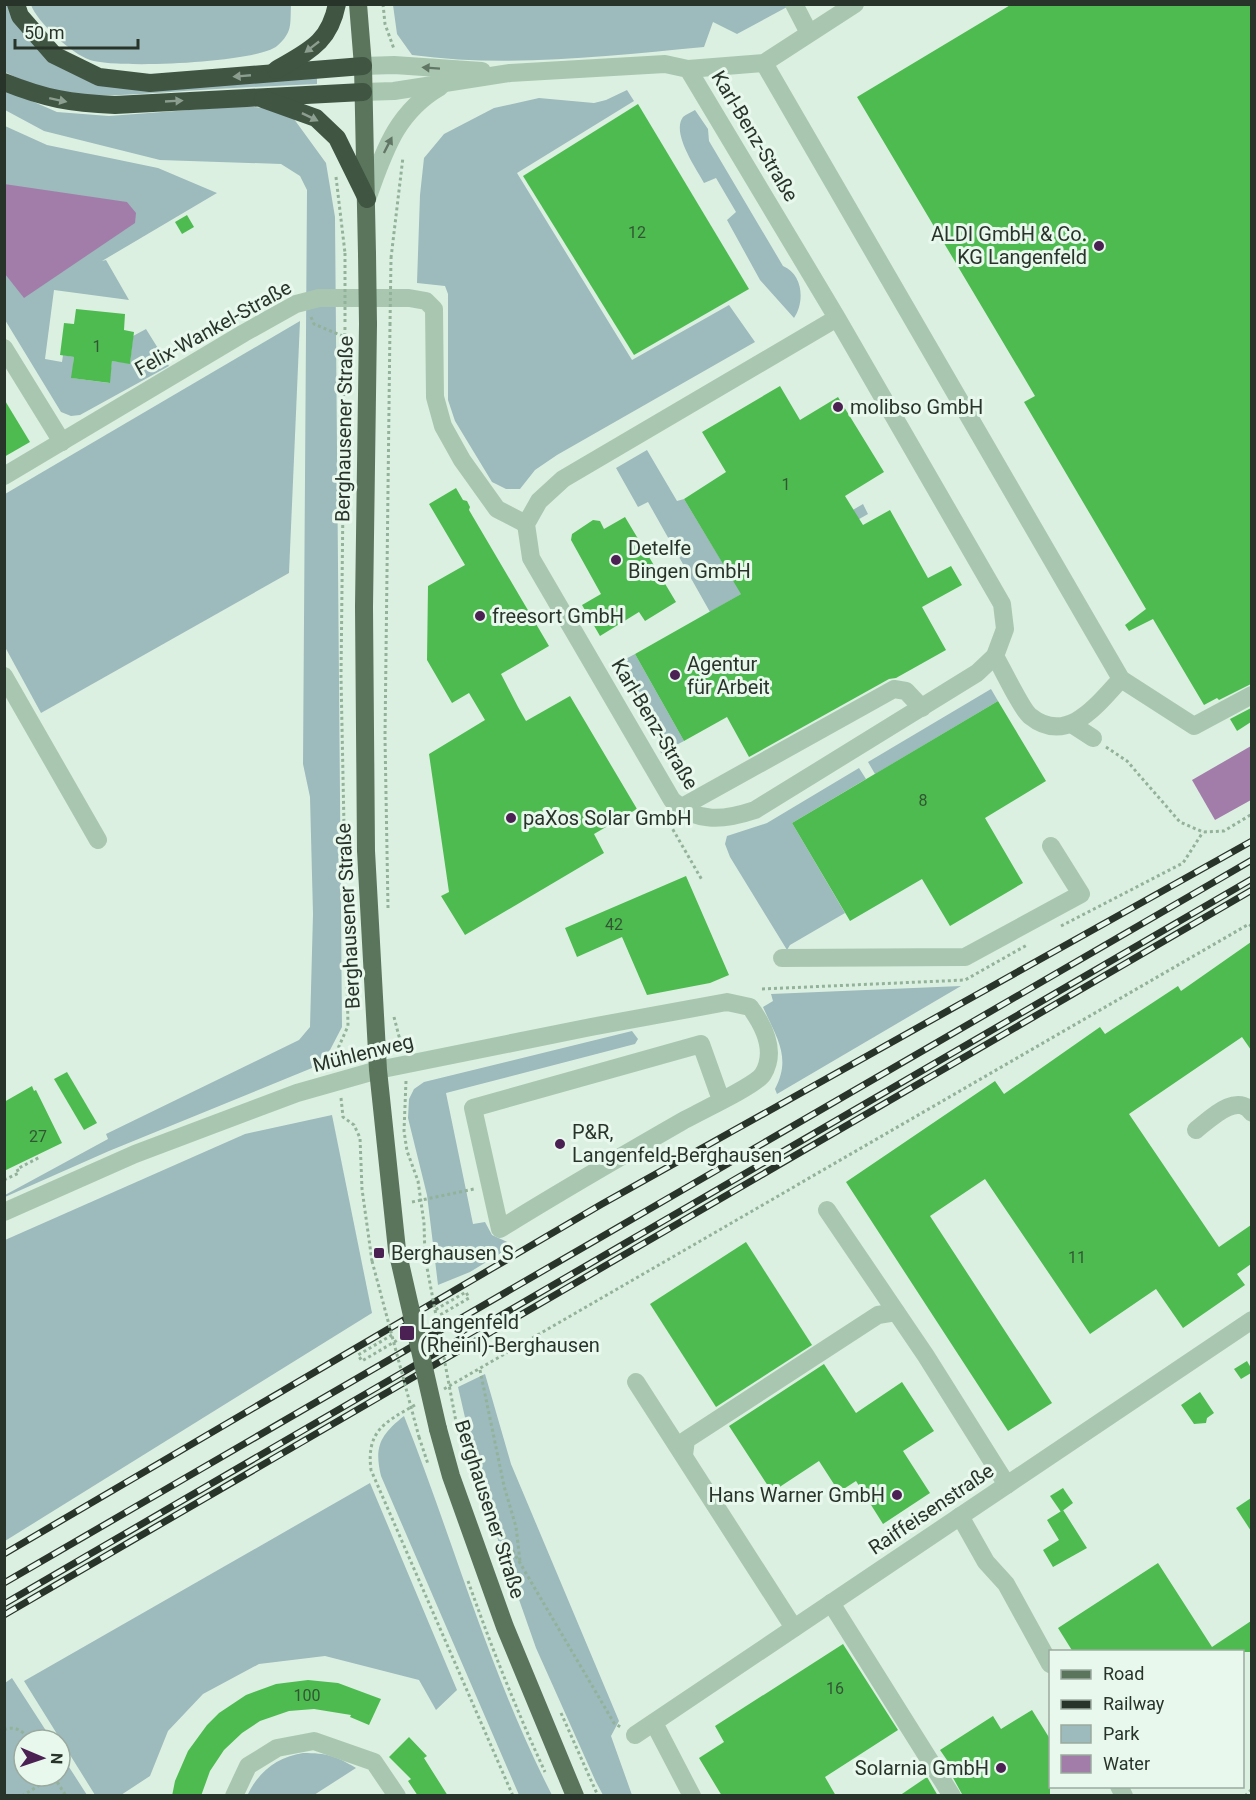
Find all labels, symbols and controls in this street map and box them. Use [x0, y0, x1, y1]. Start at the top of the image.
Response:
scale bar [15, 12, 138, 50]
text: 50 m [24, 22, 64, 43]
one-way arrow [304, 41, 320, 54]
one-way arrow [422, 63, 441, 72]
street label: Karl-Benz-Straße [707, 66, 803, 206]
one-way arrow [232, 71, 251, 81]
one-way arrow [49, 95, 68, 105]
one-way arrow [164, 97, 183, 106]
one-way arrow [302, 113, 319, 122]
one-way arrow [383, 136, 393, 153]
place label: ALDI GmbH & Co. KG Langenfeld [931, 222, 1087, 269]
house number: 12 [628, 223, 646, 242]
marker: ALDI GmbH & Co. KG Langenfeld [1092, 239, 1106, 253]
street label: Felix-Wankel-Straße [131, 275, 295, 381]
street label: Berghausener Straße [330, 336, 358, 522]
house number: 1 [93, 337, 102, 356]
place label: molibso GmbH [850, 395, 983, 419]
marker: molibso GmbH [831, 400, 845, 414]
house number: 1 [782, 475, 791, 494]
place label: Detelfe Bingen GmbH [628, 536, 751, 583]
marker: Detelfe Bingen GmbH [609, 553, 623, 567]
place label: freesort GmbH [492, 604, 624, 628]
marker: freesort GmbH [473, 609, 487, 623]
place label: Agentur für Arbeit [687, 652, 770, 699]
street label: Karl-Benz-Straße [607, 654, 703, 794]
marker: Agentur für Arbeit [668, 668, 682, 682]
house number: 8 [919, 791, 928, 810]
place label: paXos Solar GmbH [523, 806, 692, 830]
marker: paXos Solar GmbH [504, 811, 518, 825]
street label: Berghausener Straße [331, 822, 365, 1010]
house number: 42 [605, 915, 623, 934]
street label: Mühlenweg [310, 1029, 416, 1077]
place label: P&R, Langenfeld-Berghausen [572, 1120, 782, 1167]
house number: 27 [29, 1127, 47, 1146]
marker: P&R, Langenfeld-Berghausen [553, 1137, 567, 1151]
place label: Berghausen S [391, 1241, 514, 1265]
marker: Berghausen S [372, 1246, 386, 1260]
house number: 11 [1068, 1248, 1086, 1267]
place label: Langenfeld (Rheinl)-Berghausen [420, 1310, 600, 1357]
marker: Langenfeld (Rheinl)-Berghausen [398, 1324, 416, 1342]
street label: Berghausener Straße [450, 1417, 530, 1601]
street label: Raiffeisenstraße [864, 1458, 998, 1560]
place label: Hans Warner GmbH [708, 1483, 885, 1507]
marker: Hans Warner GmbH [890, 1488, 904, 1502]
legend [1049, 1650, 1244, 1788]
text: Road [1103, 1663, 1144, 1684]
house number: 16 [826, 1679, 844, 1698]
house number: 100 [294, 1686, 320, 1705]
text: Railway [1103, 1693, 1165, 1714]
text: Park [1103, 1723, 1140, 1744]
north arrow [12, 1728, 72, 1788]
text: N [47, 1753, 66, 1764]
text: Water [1103, 1753, 1150, 1774]
place label: Solarnia GmbH [855, 1756, 989, 1780]
marker: Solarnia GmbH [994, 1761, 1008, 1775]

